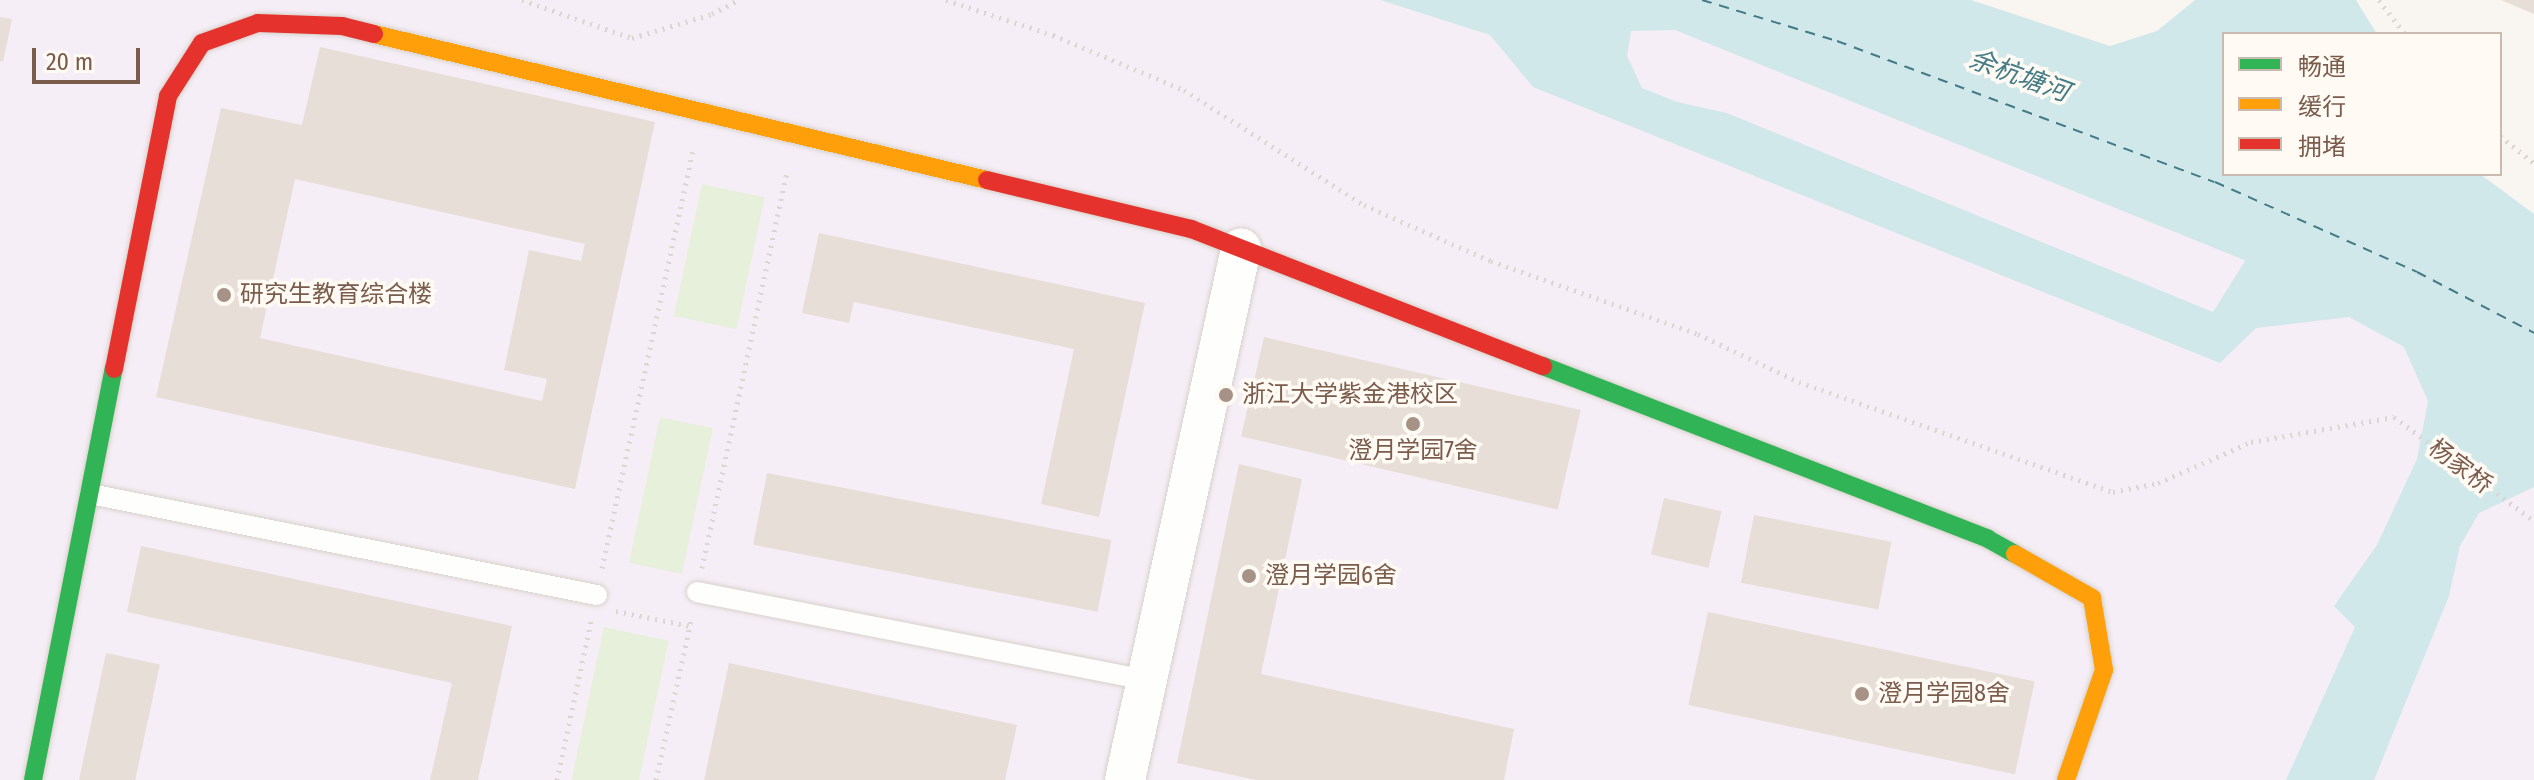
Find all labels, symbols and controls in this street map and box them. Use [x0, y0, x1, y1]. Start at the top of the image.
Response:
scale bar [36, 32, 144, 82]
legend [2222, 32, 2502, 176]
water label: 余杭塘河 [1965, 44, 2073, 108]
text: 20 m [46, 48, 93, 76]
text: 畅通 [2298, 53, 2346, 81]
text: 缓行 [2298, 93, 2346, 121]
text: 拥堵 [2298, 133, 2346, 161]
place label: 研究生教育综合楼 [240, 281, 432, 309]
marker: 研究生教育综合楼 [215, 286, 233, 304]
place label: 浙江大学紫金港校区 [1242, 381, 1458, 409]
marker: 浙江大学紫金港校区 [1217, 386, 1235, 404]
marker: 澄月学园7舍 [1404, 415, 1422, 433]
street label: 杨家桥 [2423, 434, 2497, 500]
place label: 澄月学园7舍 [1348, 437, 1478, 465]
place label: 澄月学园6舍 [1265, 562, 1397, 590]
marker: 澄月学园6舍 [1240, 567, 1258, 585]
place label: 澄月学园8舍 [1878, 680, 2010, 708]
marker: 澄月学园8舍 [1853, 685, 1871, 703]

